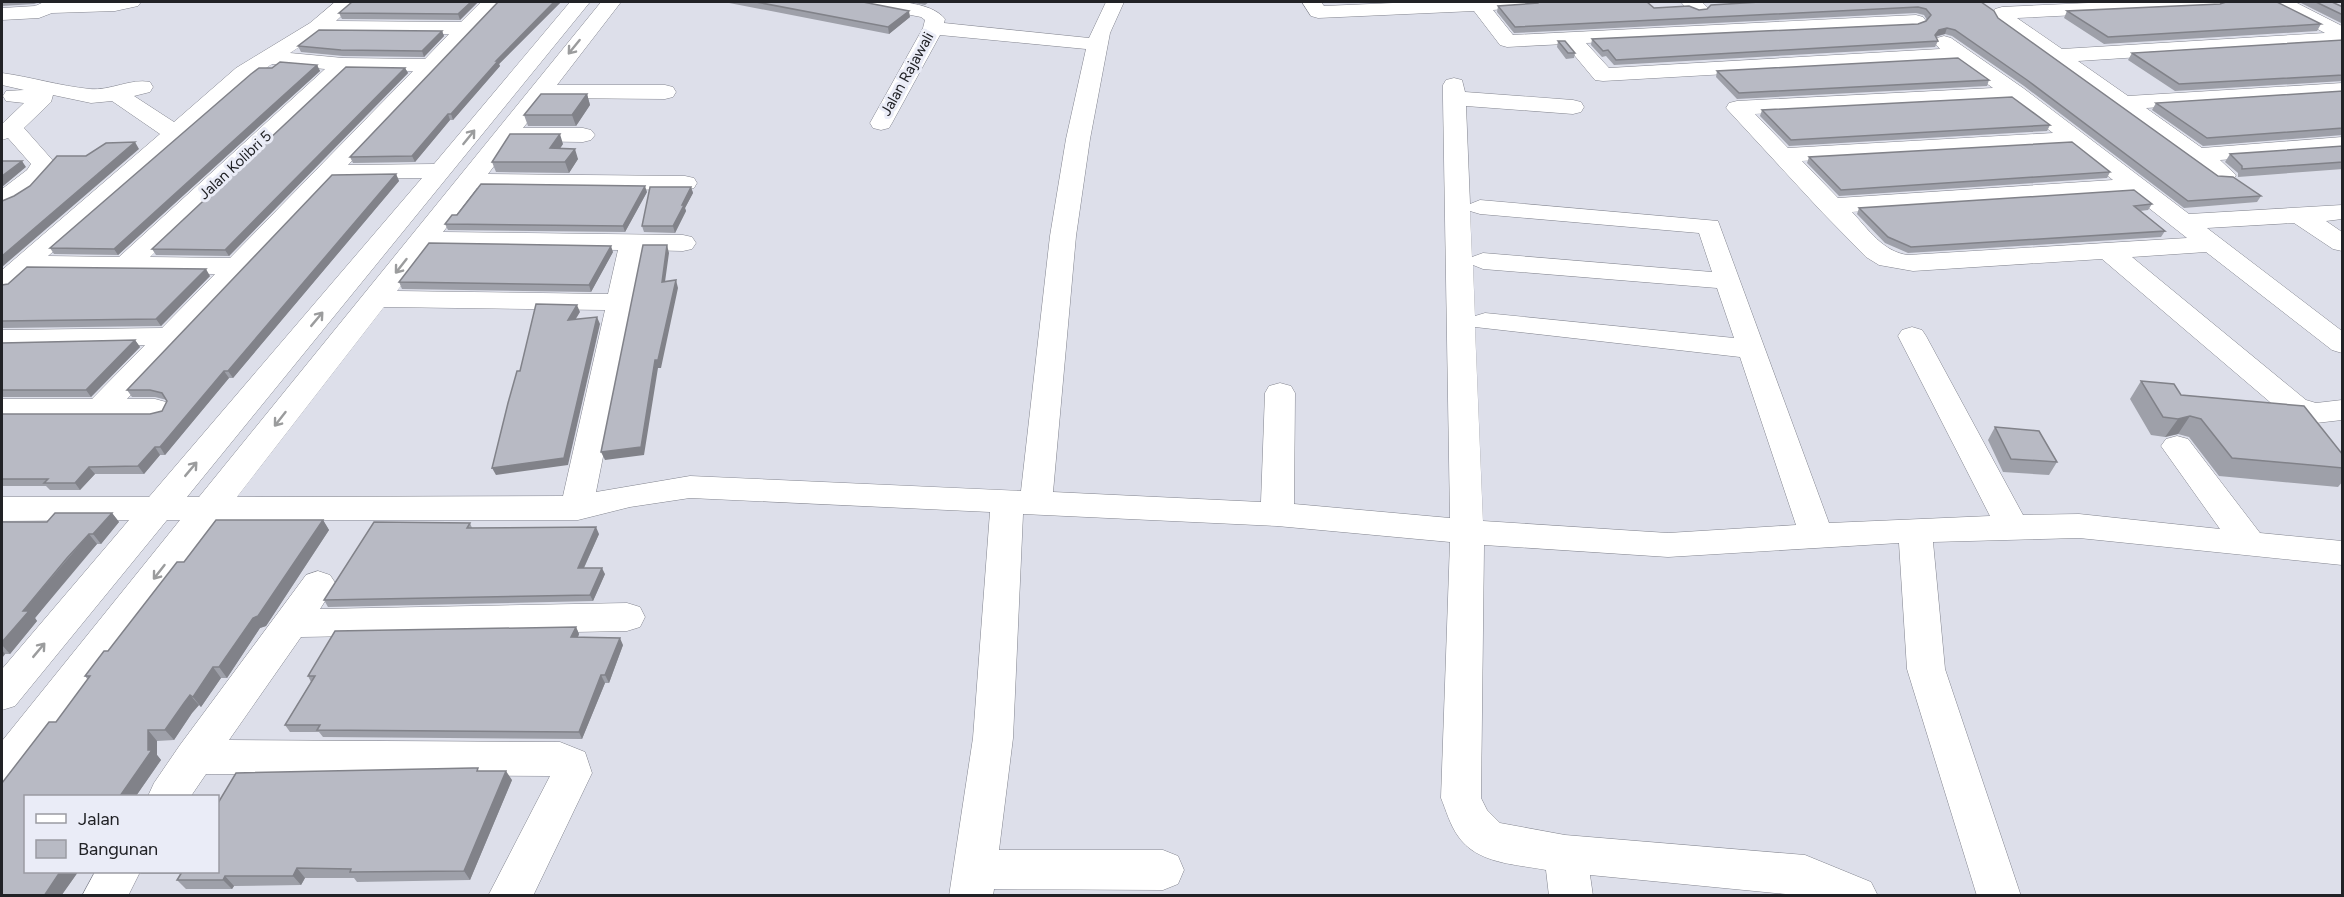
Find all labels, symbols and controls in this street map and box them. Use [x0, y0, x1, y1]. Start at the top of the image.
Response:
street label: Jalan Rajawali [877, 29, 937, 119]
one-way arrow [568, 39, 581, 55]
street label: Jalan Kolibri 5 [195, 127, 275, 203]
one-way arrow [462, 130, 475, 146]
one-way arrow [395, 258, 408, 274]
one-way arrow [310, 312, 324, 327]
one-way arrow [273, 411, 286, 427]
one-way arrow [185, 461, 198, 477]
one-way arrow [152, 563, 165, 579]
one-way arrow [32, 643, 46, 658]
legend [24, 795, 219, 873]
text: Jalan [78, 808, 120, 830]
text: Bangunan [78, 838, 158, 860]

